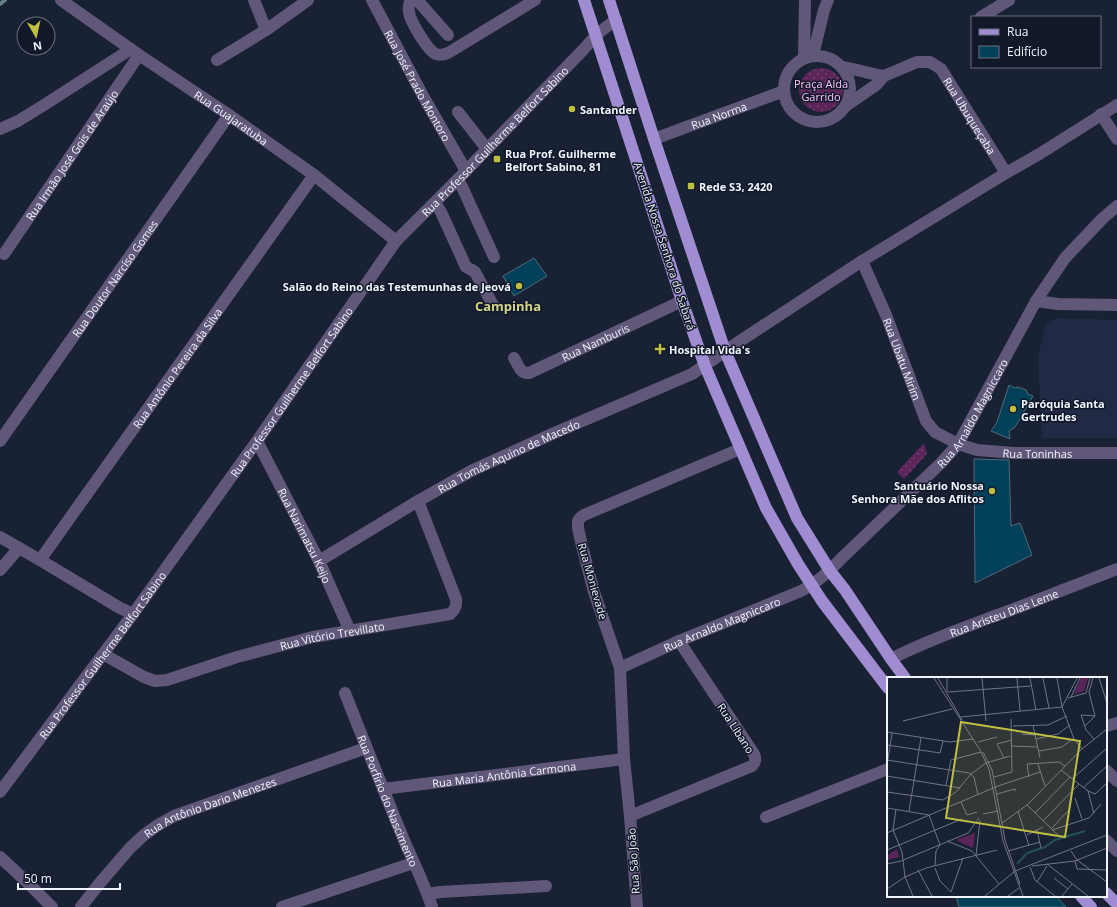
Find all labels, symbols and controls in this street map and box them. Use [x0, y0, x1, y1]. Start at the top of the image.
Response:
north arrow [16, 16, 56, 56]
legend [971, 16, 1101, 68]
text: Rua [1007, 23, 1028, 40]
street label: Rua José Prado Montoro [382, 27, 455, 144]
text: N [32, 38, 43, 54]
text: Edifício [1007, 43, 1047, 60]
street label: Rua Professor Guilherme Belfort Sabino [418, 62, 571, 219]
street label: Rua Ubuqueçaba [940, 74, 1000, 157]
park label: Praça Alda Garrido [794, 76, 848, 104]
street label: Rua Irmão José Gois de Araújo [22, 86, 121, 223]
street label: Rua Guajaratuba [192, 87, 271, 148]
street label: Rua Norma [689, 98, 749, 132]
place label: Santander [580, 102, 637, 117]
marker: Santander [567, 104, 577, 114]
place label: Rua Prof. Guilherme Belfort Sabino, 81 [505, 146, 616, 174]
marker: Rua Prof. Guilherme Belfort Sabino, 81 [492, 154, 502, 164]
street label: Avenida Nossa Senhora do Sabará [631, 160, 699, 332]
place label: Rede S3, 2420 [699, 179, 773, 194]
marker: Rede S3, 2420 [686, 181, 696, 191]
street label: Rua Doutor Narcíso Gomes [68, 217, 161, 340]
place label: Salão do Reino das Testemunhas de Jeová [283, 279, 511, 294]
marker: Salão do Reino das Testemunhas de Jeová [514, 281, 524, 291]
district label: Campinha [475, 297, 541, 315]
street label: Rua Professor Guilherme Belfort Sabino [226, 303, 356, 480]
street label: Rua Antônio Pereira da Silva [129, 304, 225, 431]
street label: Rua Ubatu Mirim [880, 315, 925, 402]
street label: Rua Namburis [559, 319, 632, 364]
place label: Hospital Vida's [669, 342, 751, 357]
marker: Hospital Vida's [654, 343, 666, 355]
street label: Rua Arnaldo Magniccaro [933, 356, 1011, 471]
place label: Paróquia Santa Gertrudes [1021, 396, 1105, 424]
marker: Paróquia Santa Gertrudes [1008, 404, 1018, 414]
street label: Rua Tomás Aquino de Macedo [435, 415, 582, 496]
street label: Rua Toninhas [1002, 445, 1072, 461]
place label: Santuário Nossa Senhora Mãe dos Aflitos [852, 478, 985, 506]
street label: Rua Narimatsu Keijo [275, 485, 335, 586]
marker: Santuário Nossa Senhora Mãe dos Aflitos [987, 486, 997, 496]
street label: Rua Monievade [575, 541, 611, 621]
street label: Rua Professor Guilherme Belfort Sabino [35, 568, 169, 741]
street label: Rua Aristeu Dias Leme [947, 585, 1060, 640]
street label: Rua Arnaldo Magniccaro [661, 593, 783, 655]
street label: Rua Vitório Trevillato [278, 618, 386, 653]
inset map [887, 677, 1107, 897]
street label: Rua Líbano [714, 700, 758, 756]
street label: Rua Porfírio do Nascimento [355, 733, 422, 869]
street label: Rua Maria Antônia Carmona [431, 758, 577, 790]
street label: Rua Antônio Dario Menezes [140, 773, 278, 841]
street label: Rua São João [623, 827, 643, 895]
scale bar [18, 865, 120, 891]
text: 50 m [24, 870, 52, 887]

